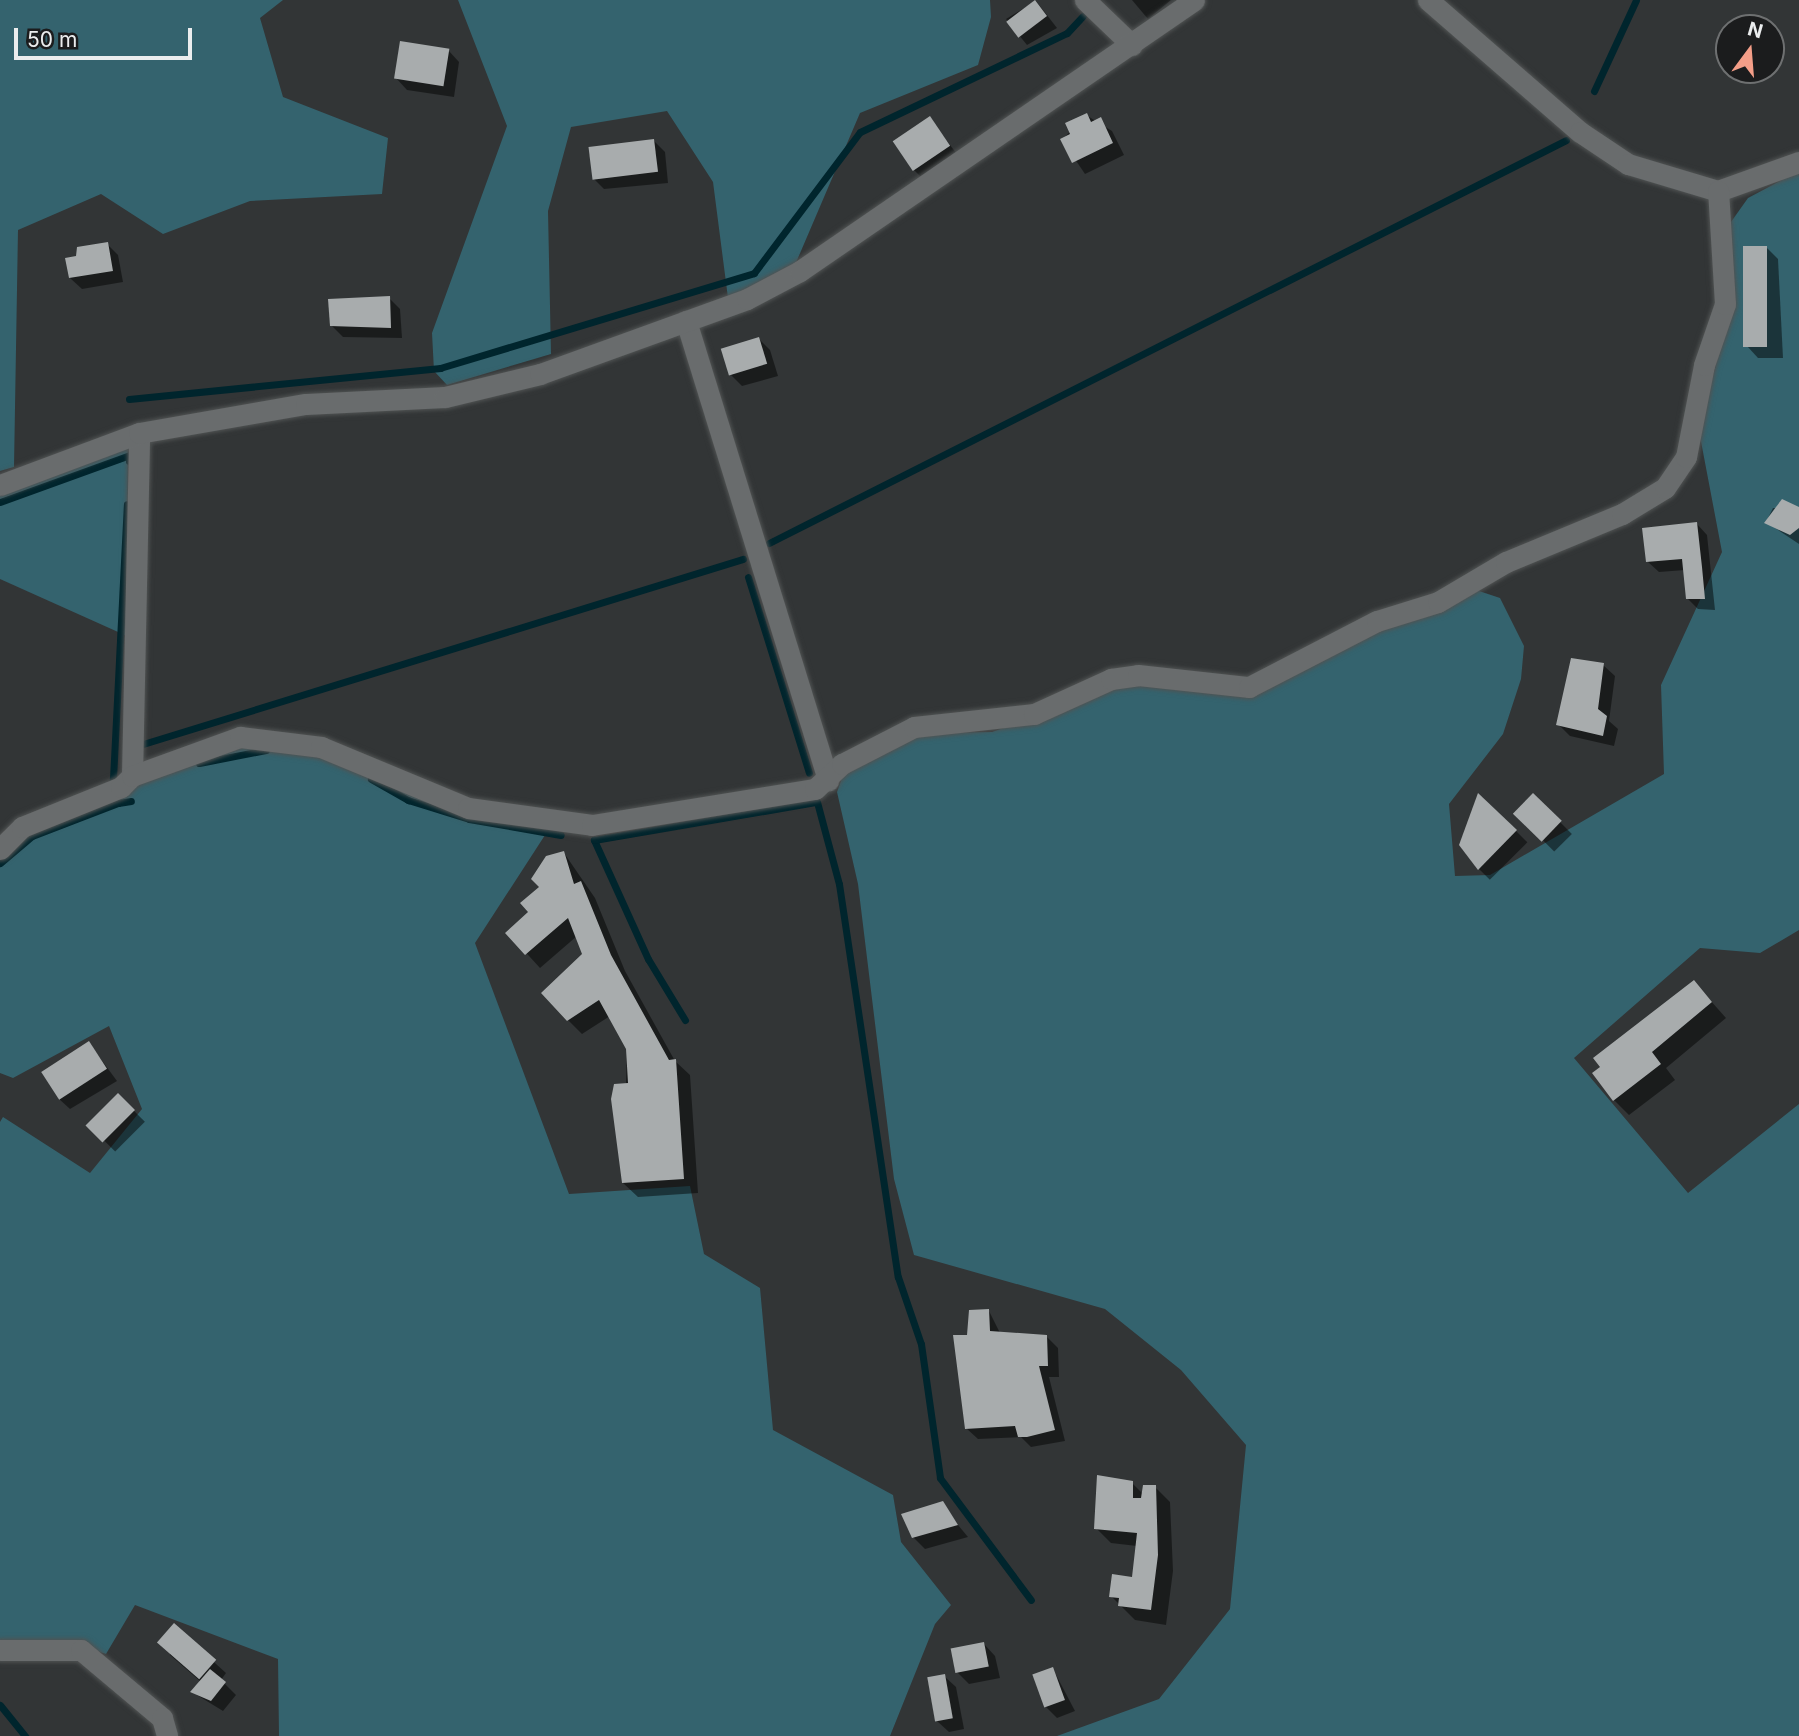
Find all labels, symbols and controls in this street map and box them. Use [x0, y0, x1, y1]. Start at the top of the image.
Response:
scale bar [18, 14, 196, 58]
north arrow [1715, 14, 1785, 84]
text: N [1745, 17, 1765, 43]
text: 50 m [27, 27, 77, 52]

